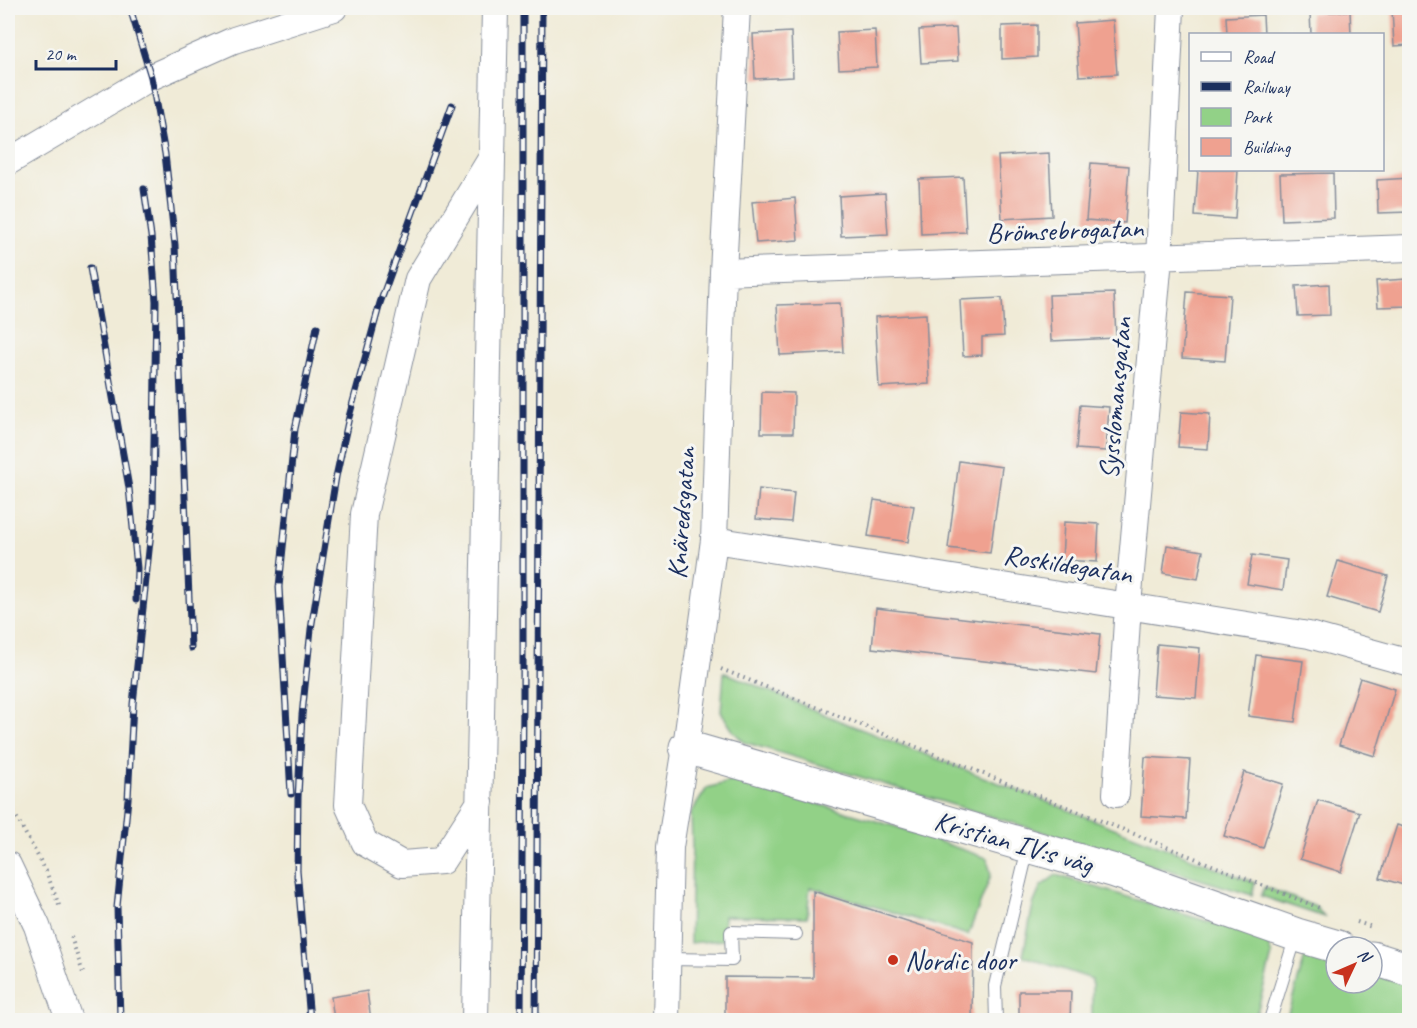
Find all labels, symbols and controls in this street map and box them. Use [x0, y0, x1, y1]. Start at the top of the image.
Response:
scale bar [36, 33, 116, 71]
legend [1189, 33, 1384, 171]
text: 20 m [45, 43, 78, 65]
text: Road [1243, 46, 1276, 68]
text: Railway [1243, 76, 1291, 98]
text: Park [1243, 106, 1273, 128]
text: Building [1243, 136, 1292, 158]
street label: Brömsebrogatan [986, 210, 1145, 250]
street label: Sysslomansgatan [1090, 314, 1140, 480]
street label: Knäredsgatan [659, 445, 703, 580]
street label: Roskildegatan [1001, 537, 1136, 592]
street label: Kristian IV:s väg [931, 803, 1098, 882]
north arrow [1324, 935, 1384, 995]
place label: Nordic door [905, 943, 1018, 978]
text: N [1353, 945, 1377, 968]
marker: Nordic door [886, 953, 900, 967]

